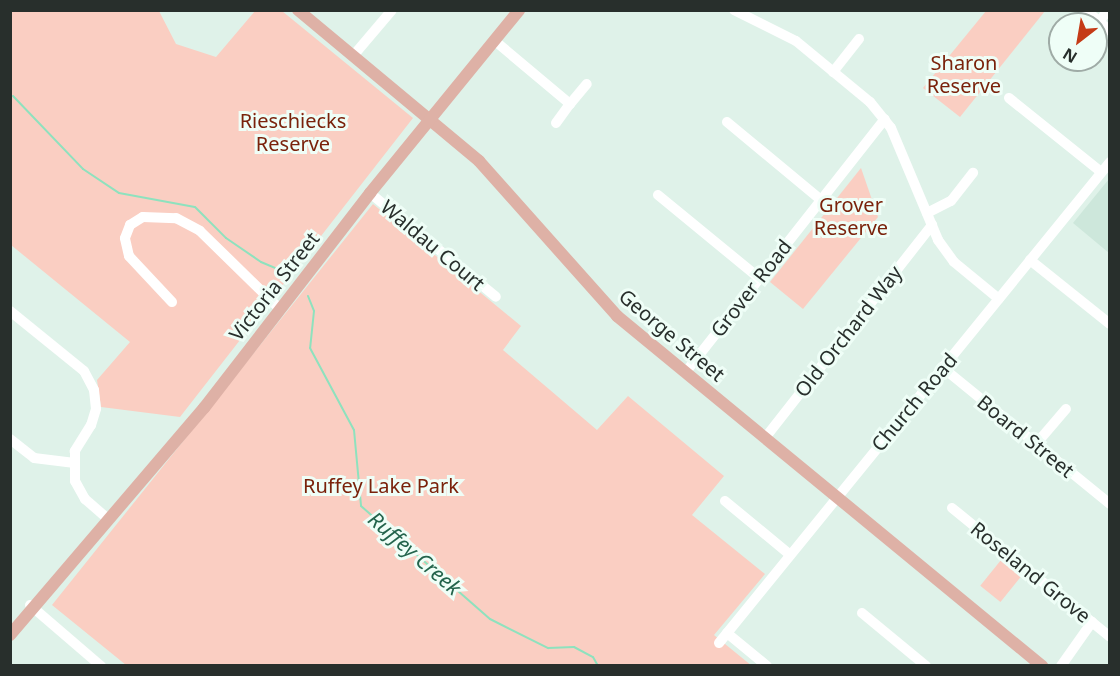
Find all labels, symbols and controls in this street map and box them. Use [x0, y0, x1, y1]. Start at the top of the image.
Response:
north arrow [1048, 12, 1108, 72]
text: N [1059, 43, 1081, 68]
park label: Sharon Reserve [927, 51, 1001, 98]
park label: Rieschiecks Reserve [240, 109, 346, 156]
park label: Grover Reserve [814, 192, 888, 239]
street label: Waldau Court [376, 195, 490, 295]
street label: Victoria Street [224, 227, 324, 345]
street label: Grover Road [706, 234, 796, 342]
street label: Old Orchard Way [789, 261, 907, 401]
street label: George Street [614, 284, 730, 386]
street label: Church Road [866, 348, 962, 456]
street label: Board Street [973, 390, 1079, 482]
park label: Ruffey Lake Park [303, 473, 459, 497]
water label: Ruffey Creek [364, 506, 466, 600]
street label: Roseland Grove [966, 516, 1096, 628]

